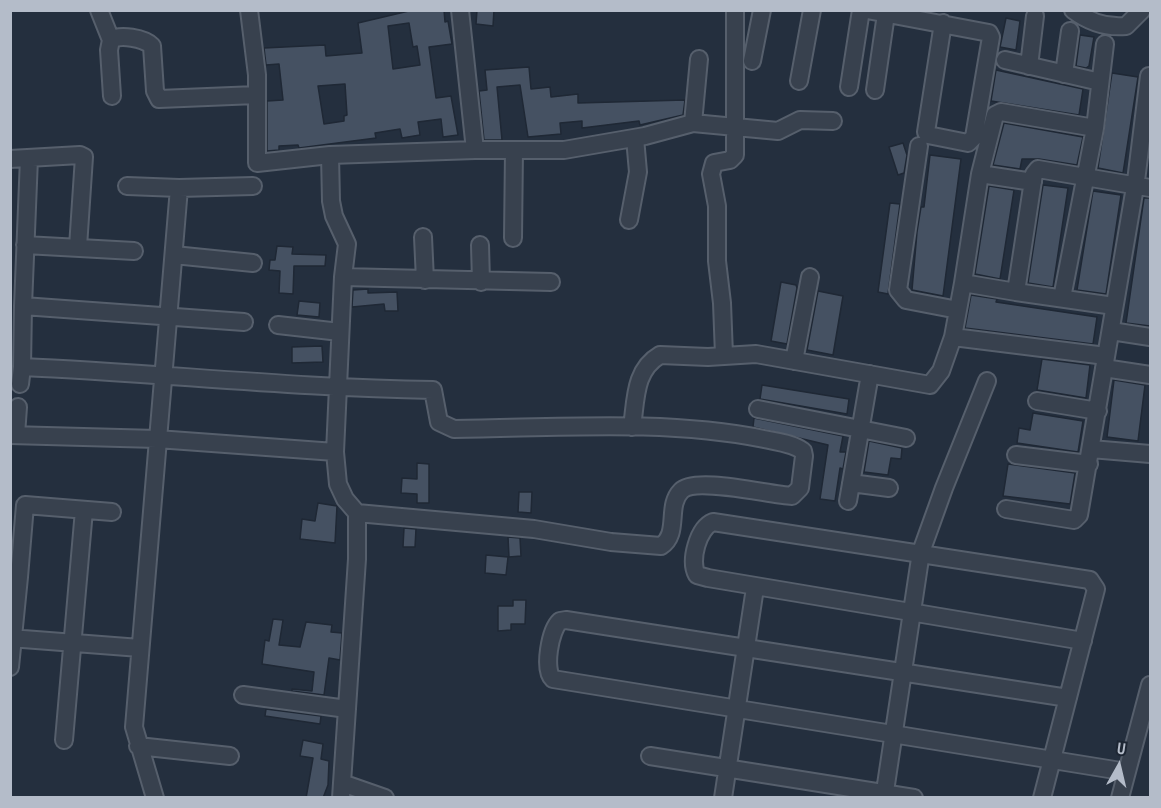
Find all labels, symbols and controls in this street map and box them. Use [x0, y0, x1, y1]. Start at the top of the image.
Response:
north arrow [1089, 736, 1149, 796]
text: U [1116, 738, 1127, 759]

